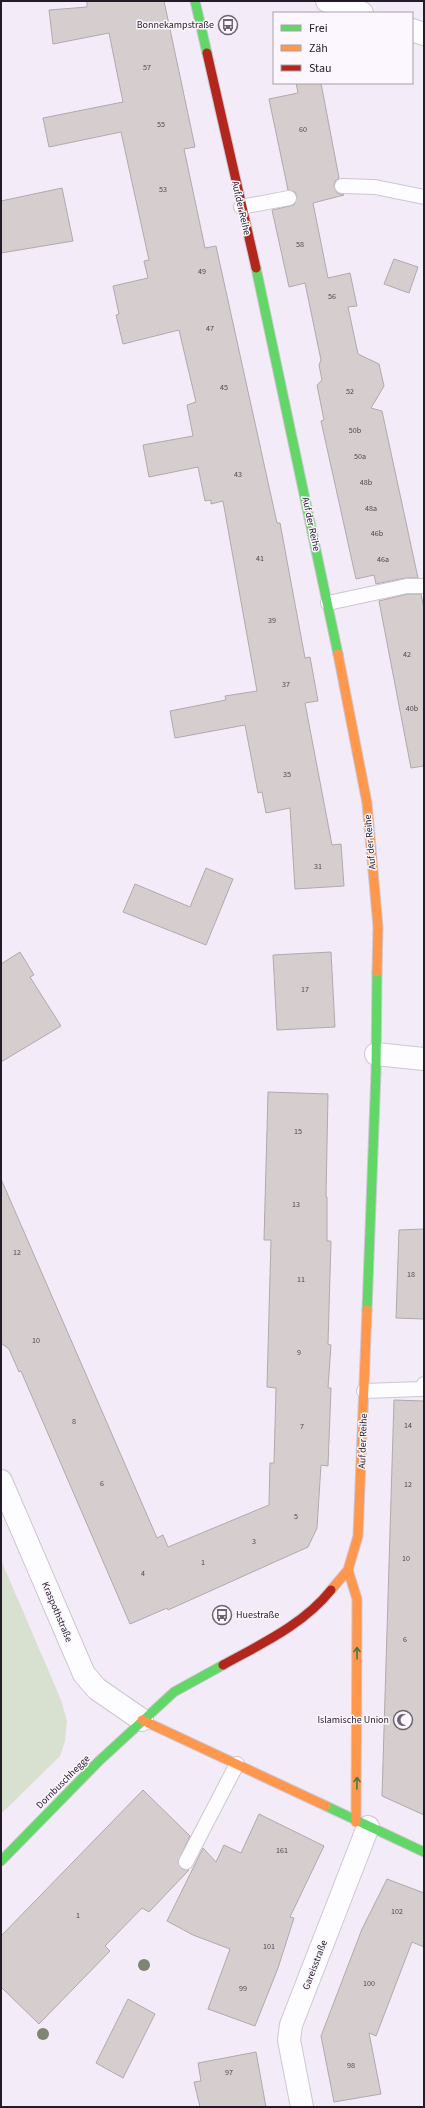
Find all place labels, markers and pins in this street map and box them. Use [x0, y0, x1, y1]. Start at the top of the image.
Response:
bus stop icon: Bonnekampstraße [217, 14, 239, 36]
place label: Bonnekampstraße [137, 18, 214, 32]
bus stop icon: Huestraße [211, 1604, 233, 1626]
place label: Huestraße [236, 1608, 279, 1622]
mosque icon: Islamische Union [392, 1709, 414, 1731]
place label: Islamische Union [317, 1713, 389, 1727]

